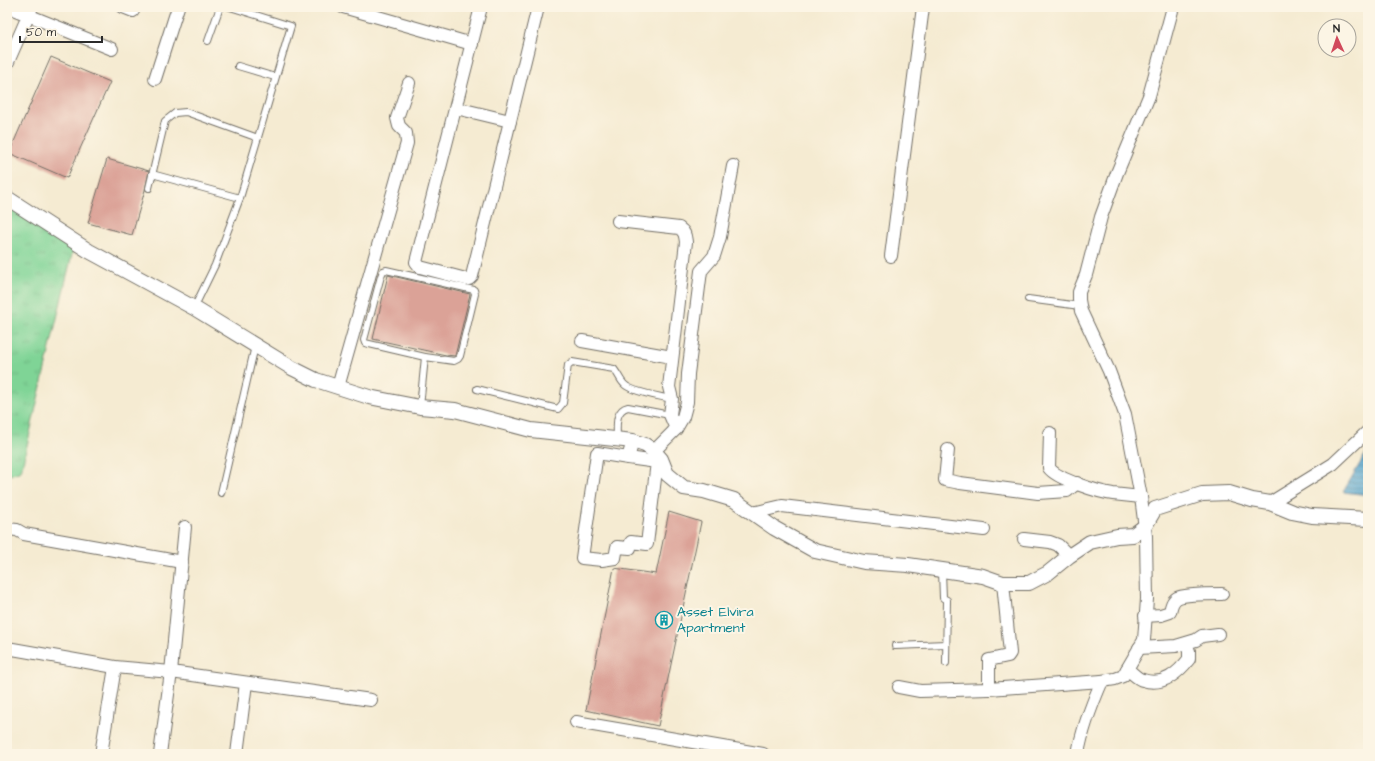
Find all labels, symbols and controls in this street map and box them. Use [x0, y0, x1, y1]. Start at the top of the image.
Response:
scale bar [20, 18, 102, 44]
north arrow [1317, 18, 1357, 58]
text: N [1333, 21, 1340, 36]
text: 50 m [26, 24, 57, 41]
place label: Asset Elvira Apartment [677, 602, 754, 638]
building icon: Asset Elvira Apartment [654, 610, 674, 630]

